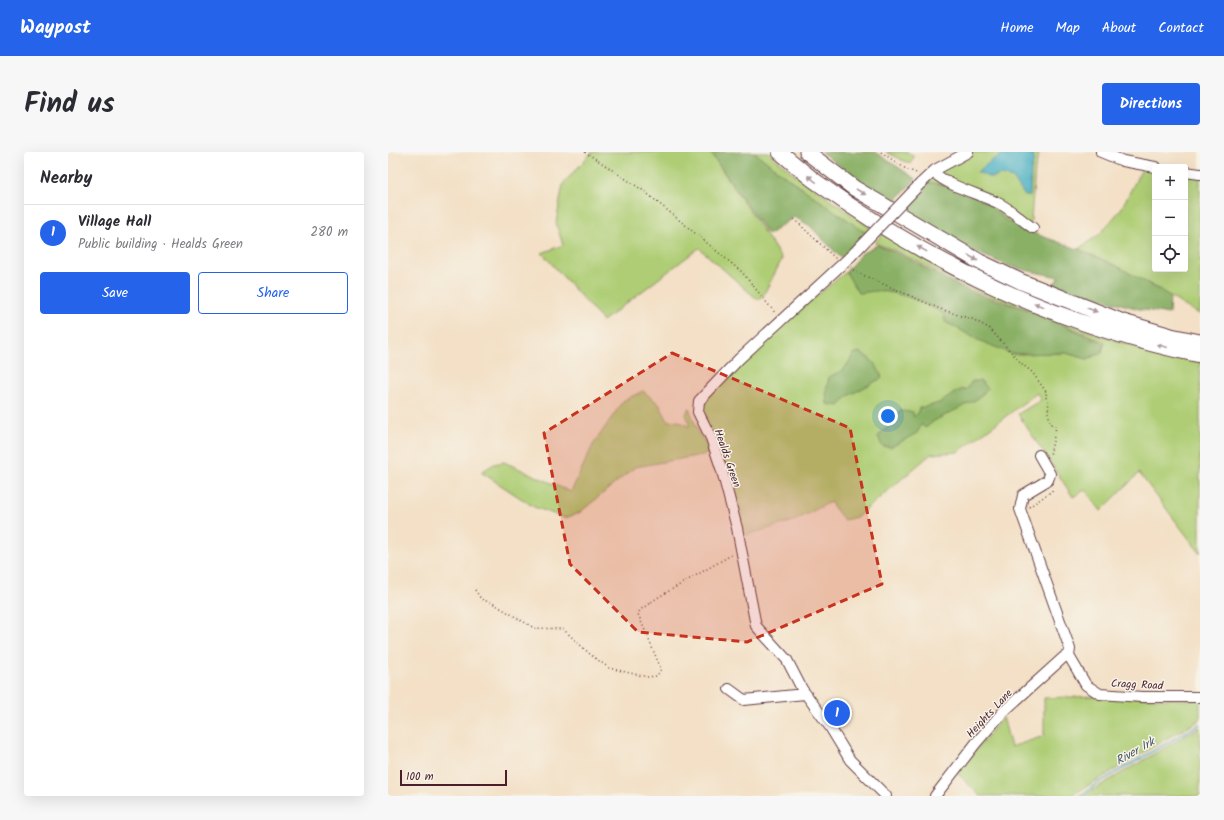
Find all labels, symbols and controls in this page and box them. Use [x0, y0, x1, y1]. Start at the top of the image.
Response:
text: Waypost [20, 13, 91, 43]
text: Home [1000, 17, 1034, 39]
text: Map [1056, 17, 1080, 39]
text: About [1102, 17, 1136, 39]
text: Contact [1158, 17, 1204, 39]
text: Find us [24, 82, 115, 127]
button: Directions [1102, 83, 1200, 125]
map controls [1152, 164, 1188, 272]
button: + [1152, 164, 1188, 200]
text: Nearby [40, 165, 92, 192]
one-way arrow [807, 174, 818, 183]
one-way arrow [855, 188, 867, 195]
button: − [1152, 200, 1188, 236]
text: Village Hall [78, 210, 151, 234]
text: 1 [51, 222, 55, 243]
text: 280 m [311, 222, 348, 243]
text: Public building · Healds Green [78, 234, 243, 255]
button: locate [1152, 236, 1188, 272]
one-way arrow [916, 245, 927, 252]
one-way arrow [967, 254, 979, 261]
button: Save [40, 272, 190, 314]
button: Share [198, 272, 348, 314]
one-way arrow [1032, 302, 1044, 308]
one-way arrow [1086, 307, 1097, 313]
one-way arrow [1156, 343, 1168, 349]
your location [878, 406, 898, 426]
street label: Healds Green [709, 427, 746, 490]
street label: Cragg Road [1110, 675, 1164, 695]
street label: Heights Lane [962, 685, 1017, 742]
pin: 1 [824, 698, 850, 728]
water label: River Irk [1112, 731, 1160, 770]
scale bar [400, 768, 507, 787]
text: 100 m [406, 768, 434, 786]

